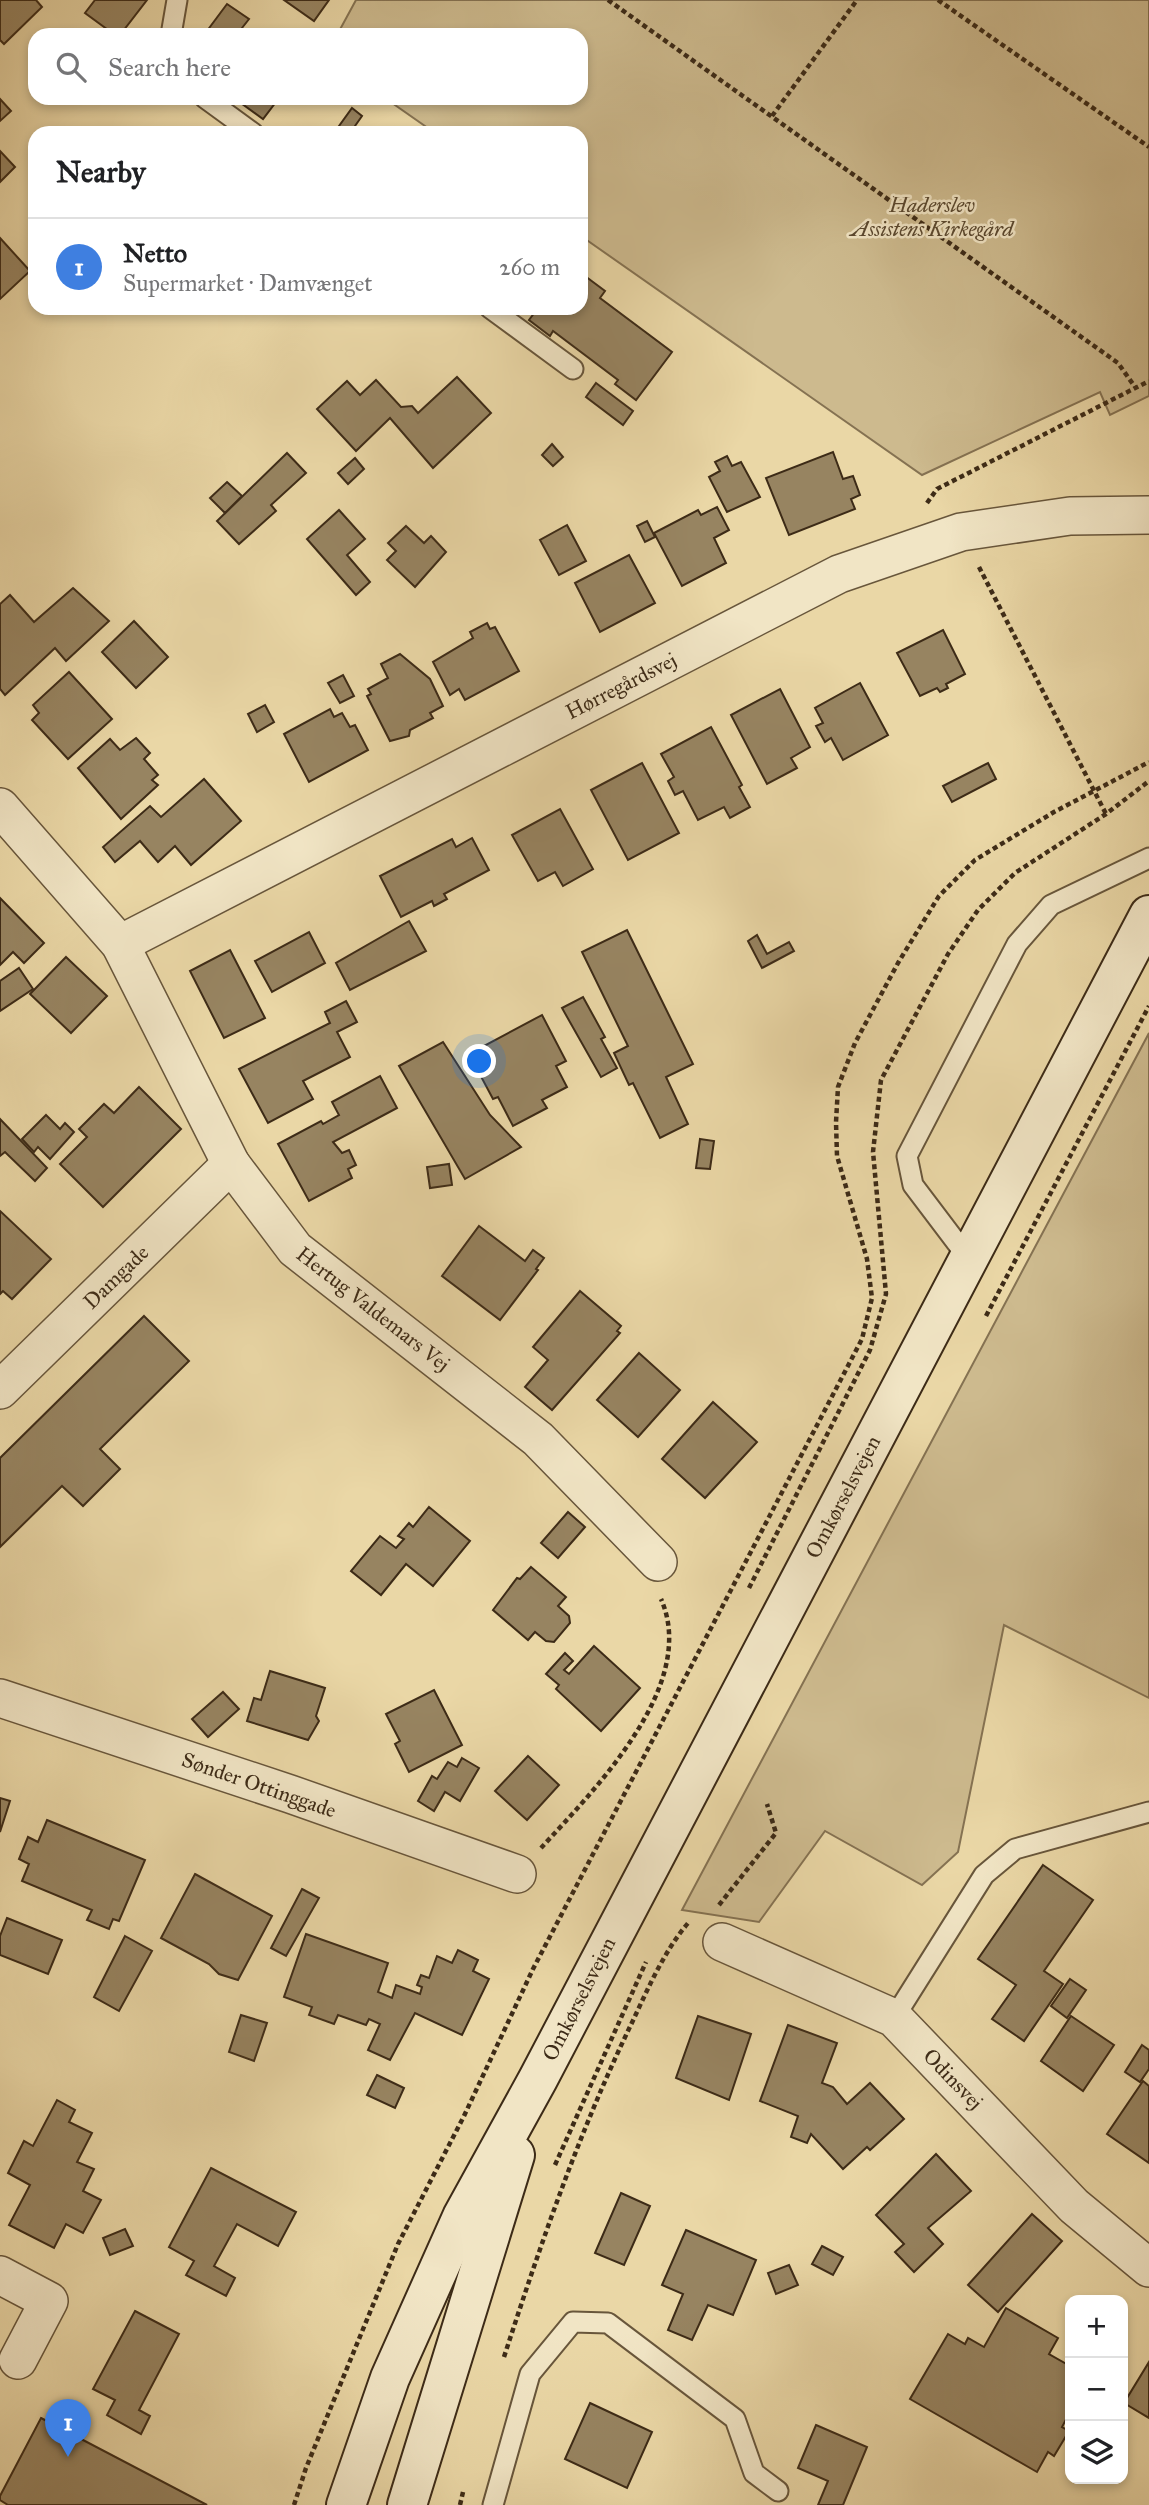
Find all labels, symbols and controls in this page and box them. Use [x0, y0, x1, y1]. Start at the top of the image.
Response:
search box [28, 28, 588, 105]
icon: search [52, 48, 90, 86]
text: Search here [108, 51, 231, 83]
text: Nearby [56, 154, 146, 190]
park label: Haderslev Assistens Kirkegård [848, 192, 1016, 242]
text: Netto [123, 237, 187, 269]
text: 1 [74, 253, 84, 281]
text: 260 m [499, 253, 560, 281]
text: Supermarket · Damvænget [123, 269, 372, 297]
street label: Hørregårdsvej [561, 647, 681, 725]
your location [462, 1044, 496, 1078]
street label: Damgade [78, 1239, 154, 1315]
street label: Hertug Valdemars Vej [291, 1241, 455, 1377]
street label: Omkørselsvejen [800, 1431, 886, 1563]
street label: Sønder Ottinggade [178, 1746, 340, 1824]
street label: Omkørselsvejen [537, 1933, 621, 2065]
street label: Odinsvej [918, 2043, 988, 2115]
map controls [1065, 2295, 1128, 2484]
button: + [1065, 2295, 1128, 2358]
button: − [1065, 2358, 1128, 2421]
pin: 1 [45, 2399, 91, 2457]
button: layers [1065, 2421, 1128, 2484]

